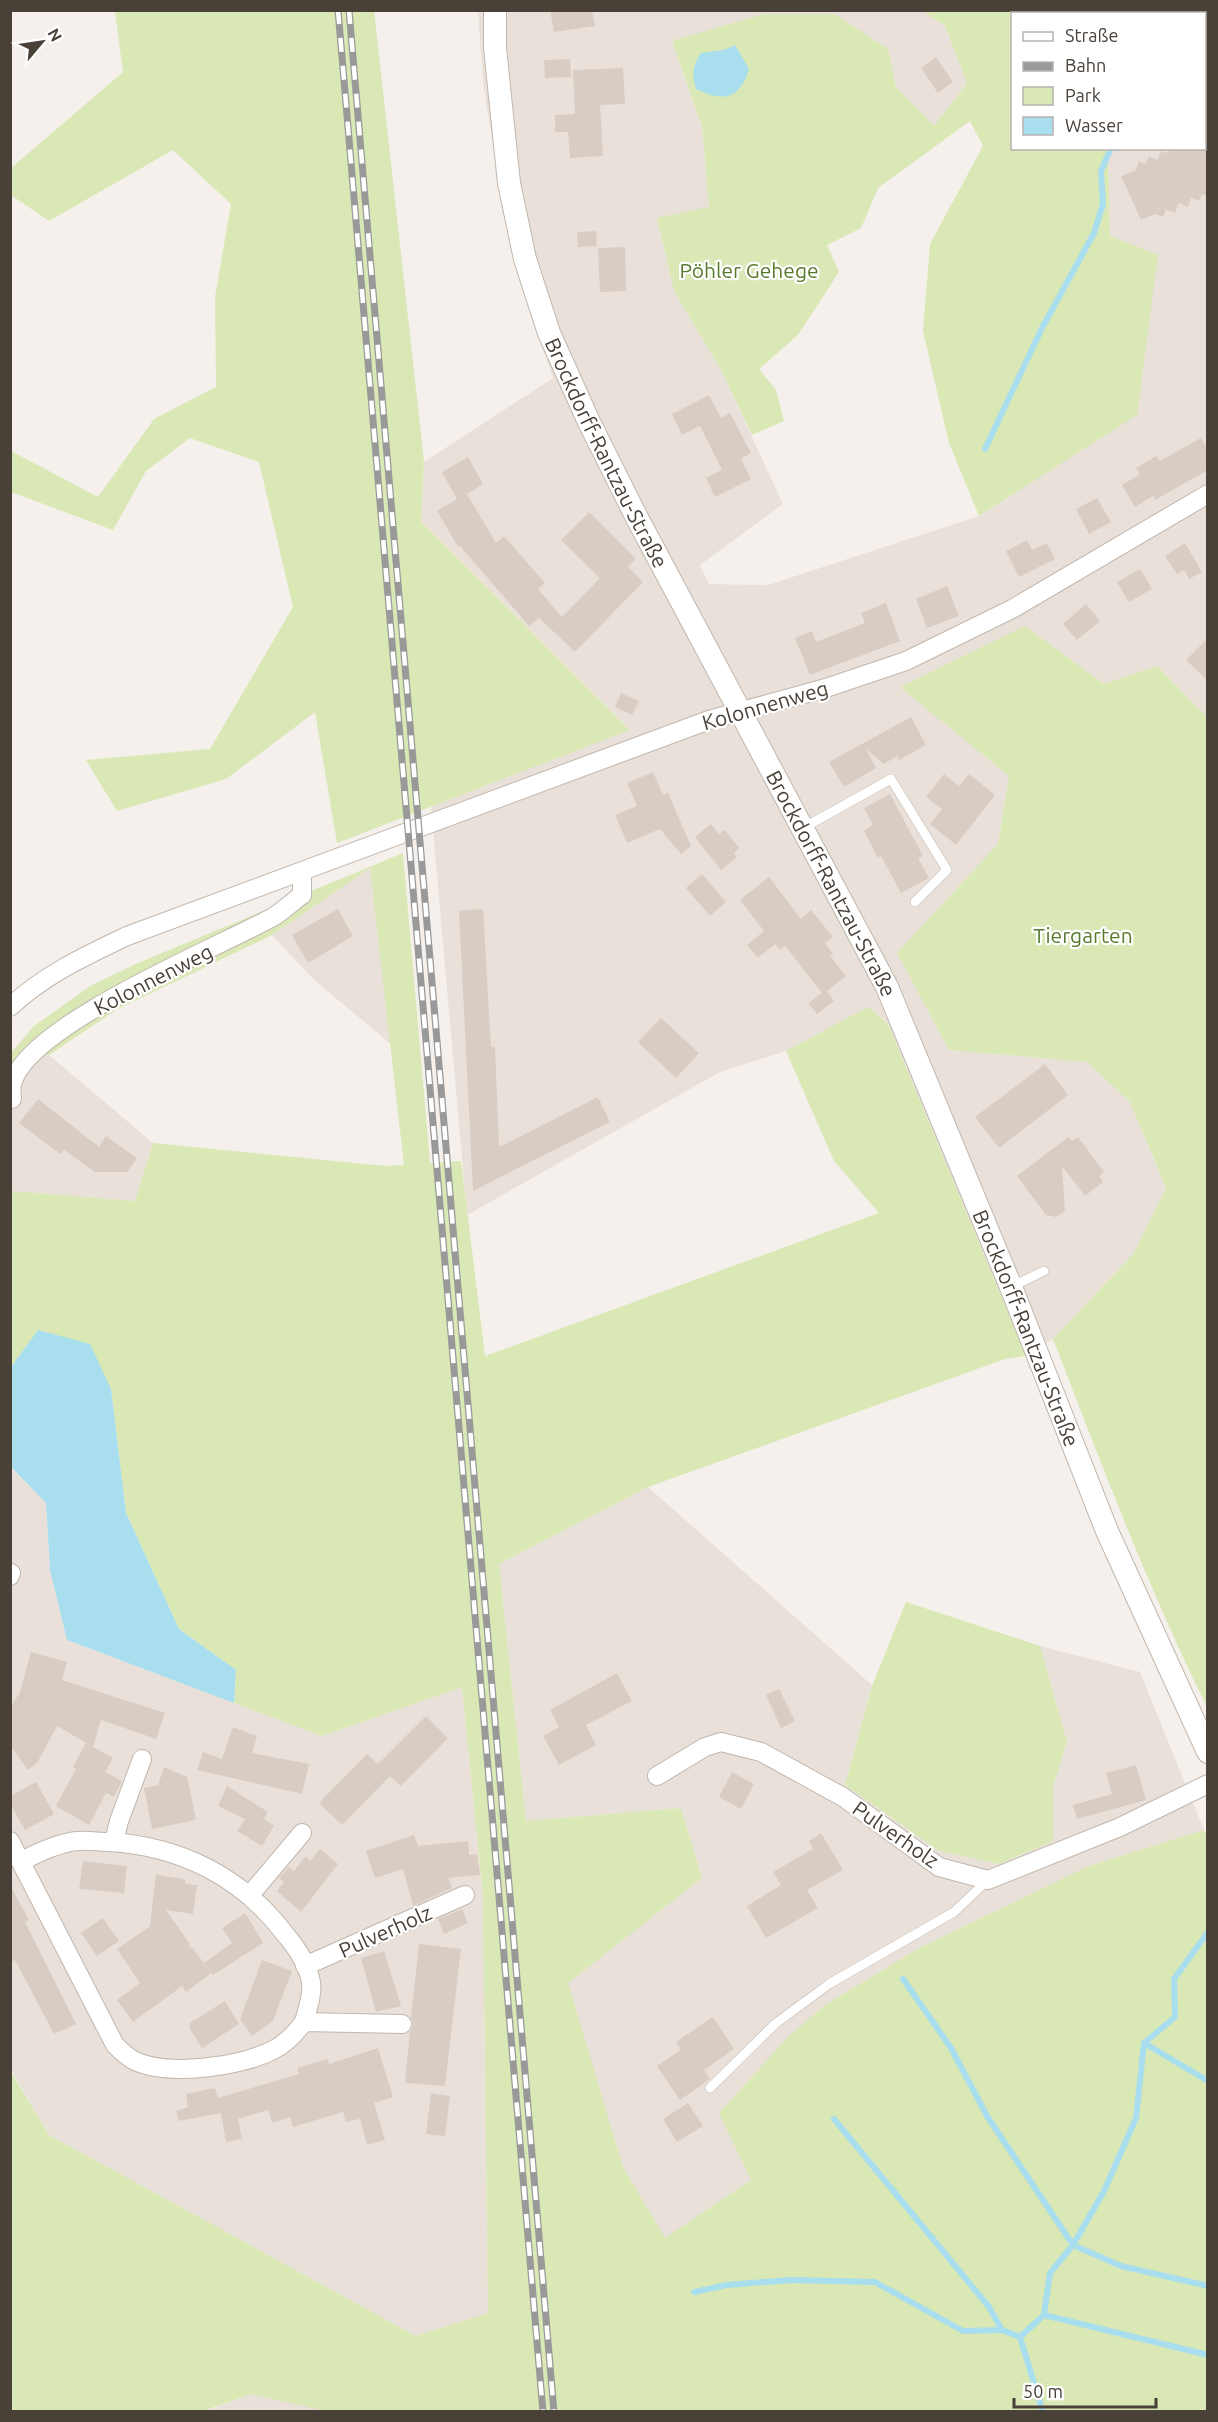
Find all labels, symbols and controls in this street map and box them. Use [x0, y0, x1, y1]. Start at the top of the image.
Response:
north arrow [12, 12, 72, 72]
legend [1011, 12, 1206, 150]
text: N [44, 25, 66, 44]
text: Straße [1065, 25, 1118, 45]
text: Bahn [1065, 55, 1106, 75]
text: Park [1065, 85, 1101, 105]
text: Wasser [1065, 115, 1123, 135]
park label: Pöhler Gehege [679, 258, 819, 282]
street label: Brockdorff-Rantzau-Straße [541, 334, 673, 572]
street label: Kolonnenweg [699, 676, 831, 734]
street label: Brockdorff-Rantzau-Straße [762, 766, 901, 1000]
park label: Tiergarten [1033, 923, 1133, 947]
street label: Kolonnenweg [90, 939, 216, 1019]
street label: Brockdorff-Rantzau-Straße [968, 1206, 1084, 1450]
street label: Pulverholz [848, 1796, 944, 1872]
street label: Pulverholz [335, 1900, 435, 1962]
scale bar [1014, 2371, 1156, 2409]
text: 50 m [1023, 2381, 1063, 2401]

